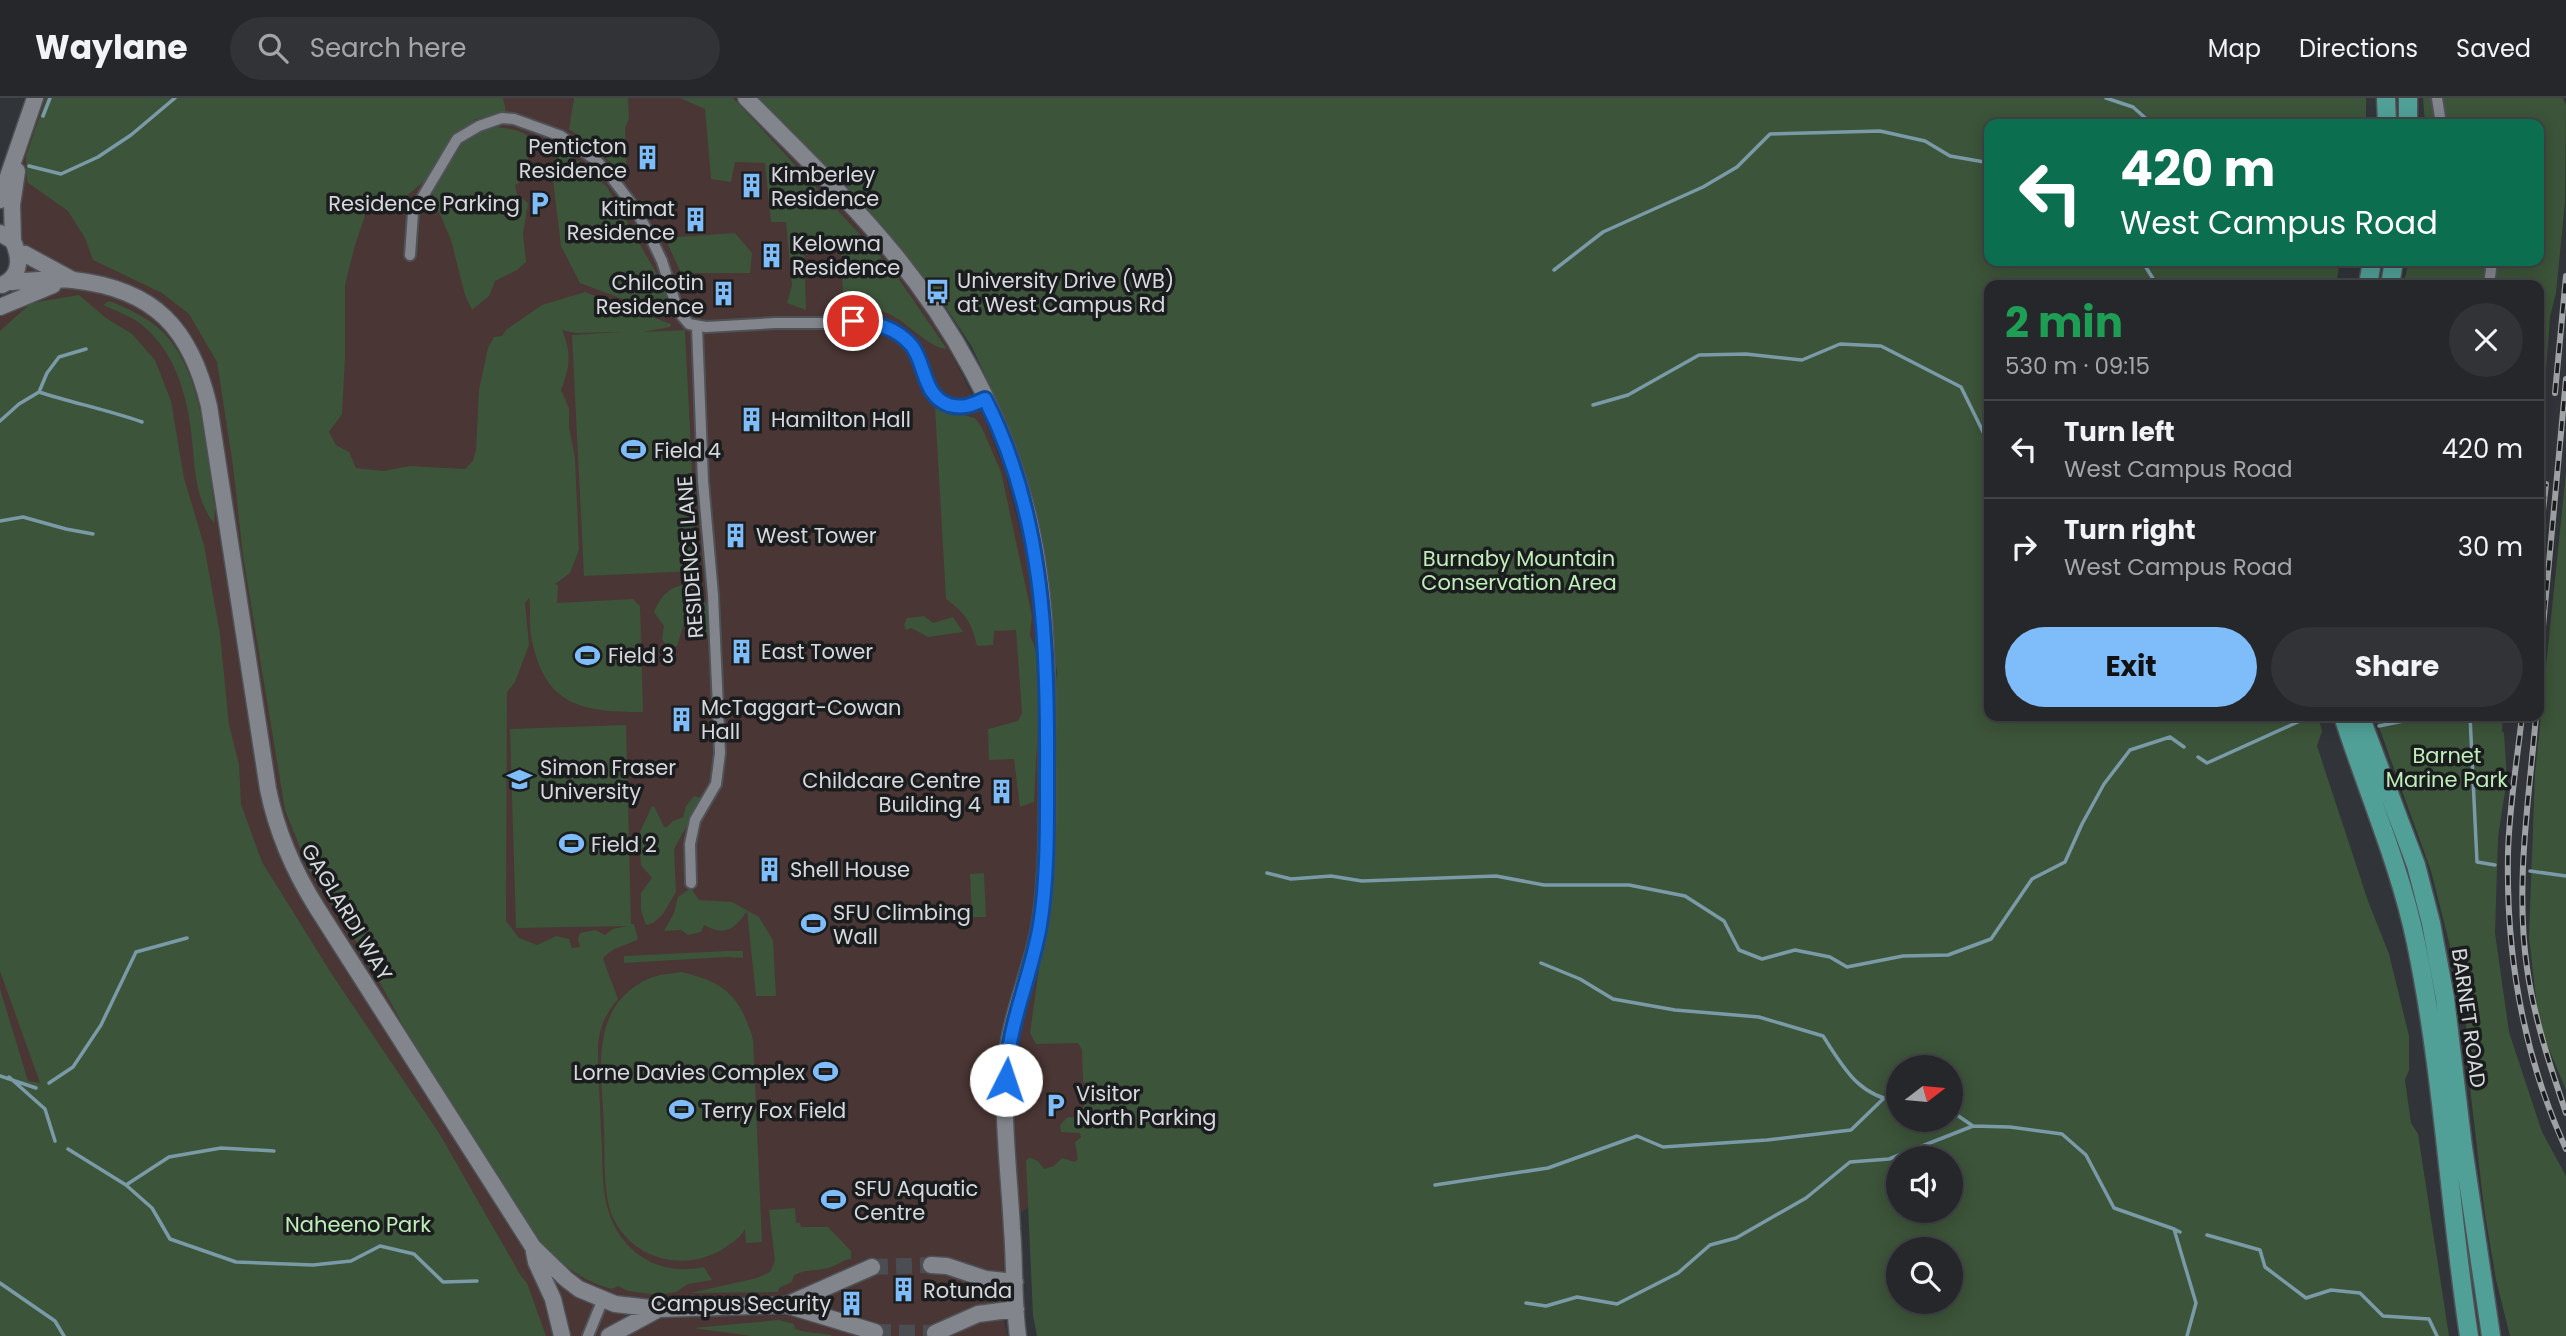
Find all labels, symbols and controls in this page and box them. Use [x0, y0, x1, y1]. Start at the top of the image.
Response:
search box [230, 17, 720, 80]
text: Waylane [35, 24, 188, 71]
icon: search [254, 29, 292, 67]
text: Search here [310, 30, 466, 66]
text: Map [2208, 32, 2261, 65]
text: Directions [2299, 32, 2418, 65]
text: Saved [2456, 32, 2531, 65]
place label: Penticton Residence [519, 132, 627, 185]
text: 420 m [2120, 135, 2275, 203]
building icon: Penticton Residence [633, 144, 661, 172]
icon: left [2005, 147, 2096, 238]
place label: Kimberley Residence [771, 160, 879, 213]
building icon: Kimberley Residence [737, 172, 765, 200]
place label: Residence Parking [328, 189, 520, 218]
parking icon: Residence Parking [526, 189, 554, 217]
place label: Kitimat Residence [567, 194, 675, 247]
text: West Campus Road [2120, 200, 2438, 245]
building icon: Kitimat Residence [681, 206, 709, 234]
place label: Kelowna Residence [792, 229, 900, 282]
building icon: Kelowna Residence [758, 241, 786, 269]
place label: University Drive (WB) at West Campus Rd [957, 266, 1174, 319]
place label: Chilcotin Residence [596, 268, 704, 321]
bus stop icon: University Drive (WB) at West Campus Rd [923, 278, 951, 306]
building icon: Chilcotin Residence [710, 280, 738, 308]
pin [823, 291, 883, 351]
text: 2 min [2005, 293, 2123, 352]
icon: arrive [834, 302, 872, 340]
button: close [2449, 303, 2523, 377]
text: 530 m · 09:15 [2005, 350, 2150, 382]
building icon: Hamilton Hall [737, 405, 765, 433]
place label: Hamilton Hall [771, 405, 911, 434]
text: Turn left [2064, 414, 2175, 450]
icon: left [2005, 430, 2043, 468]
text: 420 m [2442, 431, 2523, 467]
sports icon: Field 4 [620, 436, 648, 464]
place label: Field 4 [654, 436, 721, 465]
text: West Campus Road [2064, 453, 2292, 485]
street label: RESIDENCE LANE [670, 475, 710, 639]
text: Turn right [2064, 512, 2196, 548]
building icon: West Tower [722, 521, 750, 549]
place label: West Tower [756, 521, 877, 550]
icon: right [2005, 528, 2043, 566]
text: 30 m [2458, 529, 2523, 565]
park label: Burnaby Mountain Conservation Area [1421, 544, 1617, 597]
text: West Campus Road [2064, 551, 2292, 583]
button: Exit [2005, 627, 2257, 707]
button: Share [2271, 627, 2523, 707]
building icon: East Tower [727, 637, 755, 665]
place label: East Tower [761, 637, 873, 666]
sports icon: Field 3 [574, 641, 602, 669]
place label: Field 3 [608, 641, 674, 670]
place label: McTaggart-Cowan Hall [701, 693, 902, 746]
building icon: McTaggart-Cowan Hall [667, 705, 695, 733]
park label: Barnet Marine Park [2386, 741, 2508, 794]
place label: Simon Fraser University [540, 753, 676, 806]
school or university icon: Simon Fraser University [506, 765, 534, 793]
place label: Childcare Centre Building 4 [802, 766, 981, 819]
building icon: Childcare Centre Building 4 [987, 778, 1015, 806]
sports icon: Field 2 [557, 830, 585, 858]
place label: Field 2 [591, 830, 657, 859]
street label: GAGLARDI WAY [295, 838, 399, 986]
building icon: Shell House [756, 855, 784, 883]
place label: Shell House [790, 855, 910, 884]
place label: SFU Climbing Wall [833, 898, 971, 951]
sports icon: SFU Climbing Wall [799, 910, 827, 938]
street label: BARNET ROAD [2445, 946, 2493, 1090]
position arrow [969, 1043, 1043, 1117]
north arrow [1886, 1055, 1964, 1132]
map controls [1886, 1055, 1963, 1314]
place label: Lorne Davies Complex [573, 1058, 805, 1087]
sports icon: Lorne Davies Complex [811, 1058, 839, 1086]
place label: Visitor North Parking [1076, 1079, 1217, 1132]
parking icon: Visitor North Parking [1042, 1091, 1070, 1119]
sports icon: Terry Fox Field [667, 1096, 695, 1124]
place label: Terry Fox Field [701, 1096, 846, 1125]
button: sound [1886, 1146, 1963, 1223]
place label: SFU Aquatic Centre [854, 1174, 978, 1227]
sports icon: SFU Aquatic Centre [820, 1186, 848, 1214]
park label: Naheeno Park [285, 1210, 431, 1239]
button: search [1886, 1237, 1963, 1314]
building icon: Rotunda [889, 1276, 917, 1304]
place label: Rotunda [923, 1276, 1012, 1305]
place label: Campus Security [651, 1289, 831, 1318]
building icon: Campus Security [837, 1289, 865, 1317]

